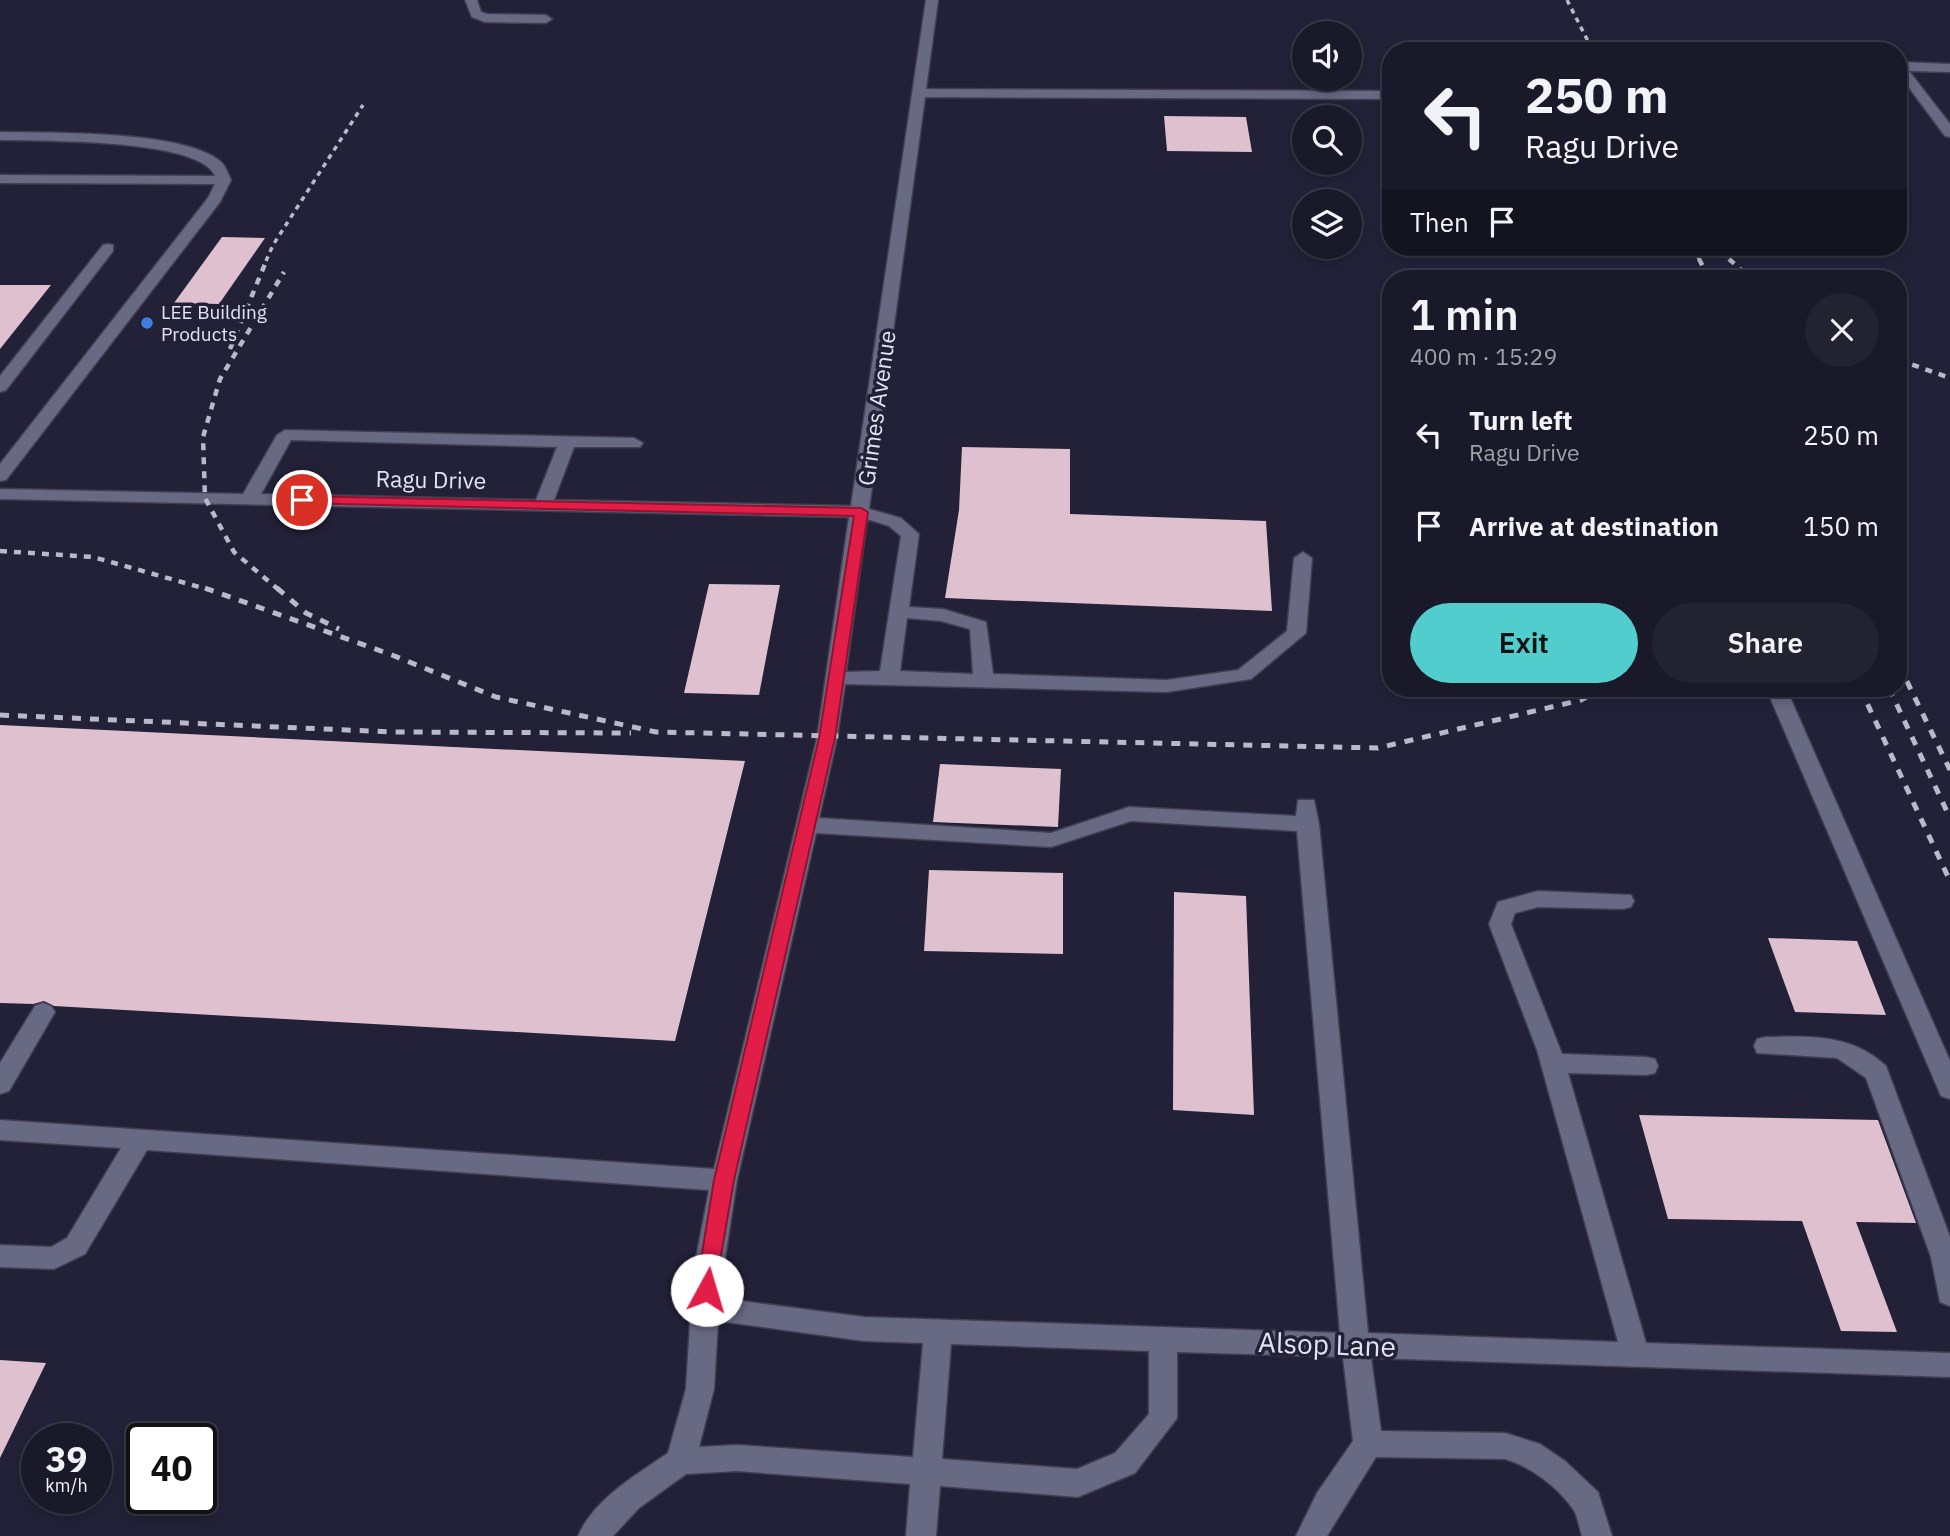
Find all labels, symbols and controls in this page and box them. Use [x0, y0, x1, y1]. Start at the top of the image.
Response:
map controls [1292, 21, 1362, 259]
button: sound [1292, 21, 1362, 91]
text: 250 m [1525, 63, 1669, 126]
icon: left [1410, 70, 1501, 161]
button: search [1292, 105, 1362, 175]
text: Ragu Drive [1525, 125, 1679, 167]
button: layers [1292, 189, 1362, 259]
icon: arrive [1483, 203, 1521, 241]
text: Then [1410, 205, 1469, 239]
text: 1 min [1410, 287, 1519, 342]
button: close [1805, 293, 1879, 367]
place label: LEE Building Products [161, 300, 267, 346]
marker: LEE Building Products [139, 315, 155, 331]
street label: Grimes Avenue [850, 329, 902, 487]
text: 400 m · 15:29 [1410, 341, 1557, 371]
text: Turn left [1469, 403, 1572, 437]
icon: left [1410, 416, 1448, 454]
text: 250 m [1803, 418, 1879, 452]
text: Ragu Drive [1469, 437, 1580, 467]
street label: Ragu Drive [375, 463, 487, 495]
pin [272, 470, 332, 530]
icon: arrive [283, 481, 321, 519]
icon: arrive [1410, 507, 1448, 545]
text: Arrive at destination [1469, 509, 1719, 543]
text: 150 m [1803, 509, 1879, 543]
button: Exit [1410, 603, 1638, 683]
button: Share [1652, 603, 1879, 683]
position arrow [670, 1253, 744, 1327]
street label: Alsop Lane [1257, 1323, 1397, 1365]
speed limit sign: 40 [126, 1423, 217, 1514]
text: 39 [45, 1436, 88, 1482]
text: km/h [45, 1474, 88, 1497]

